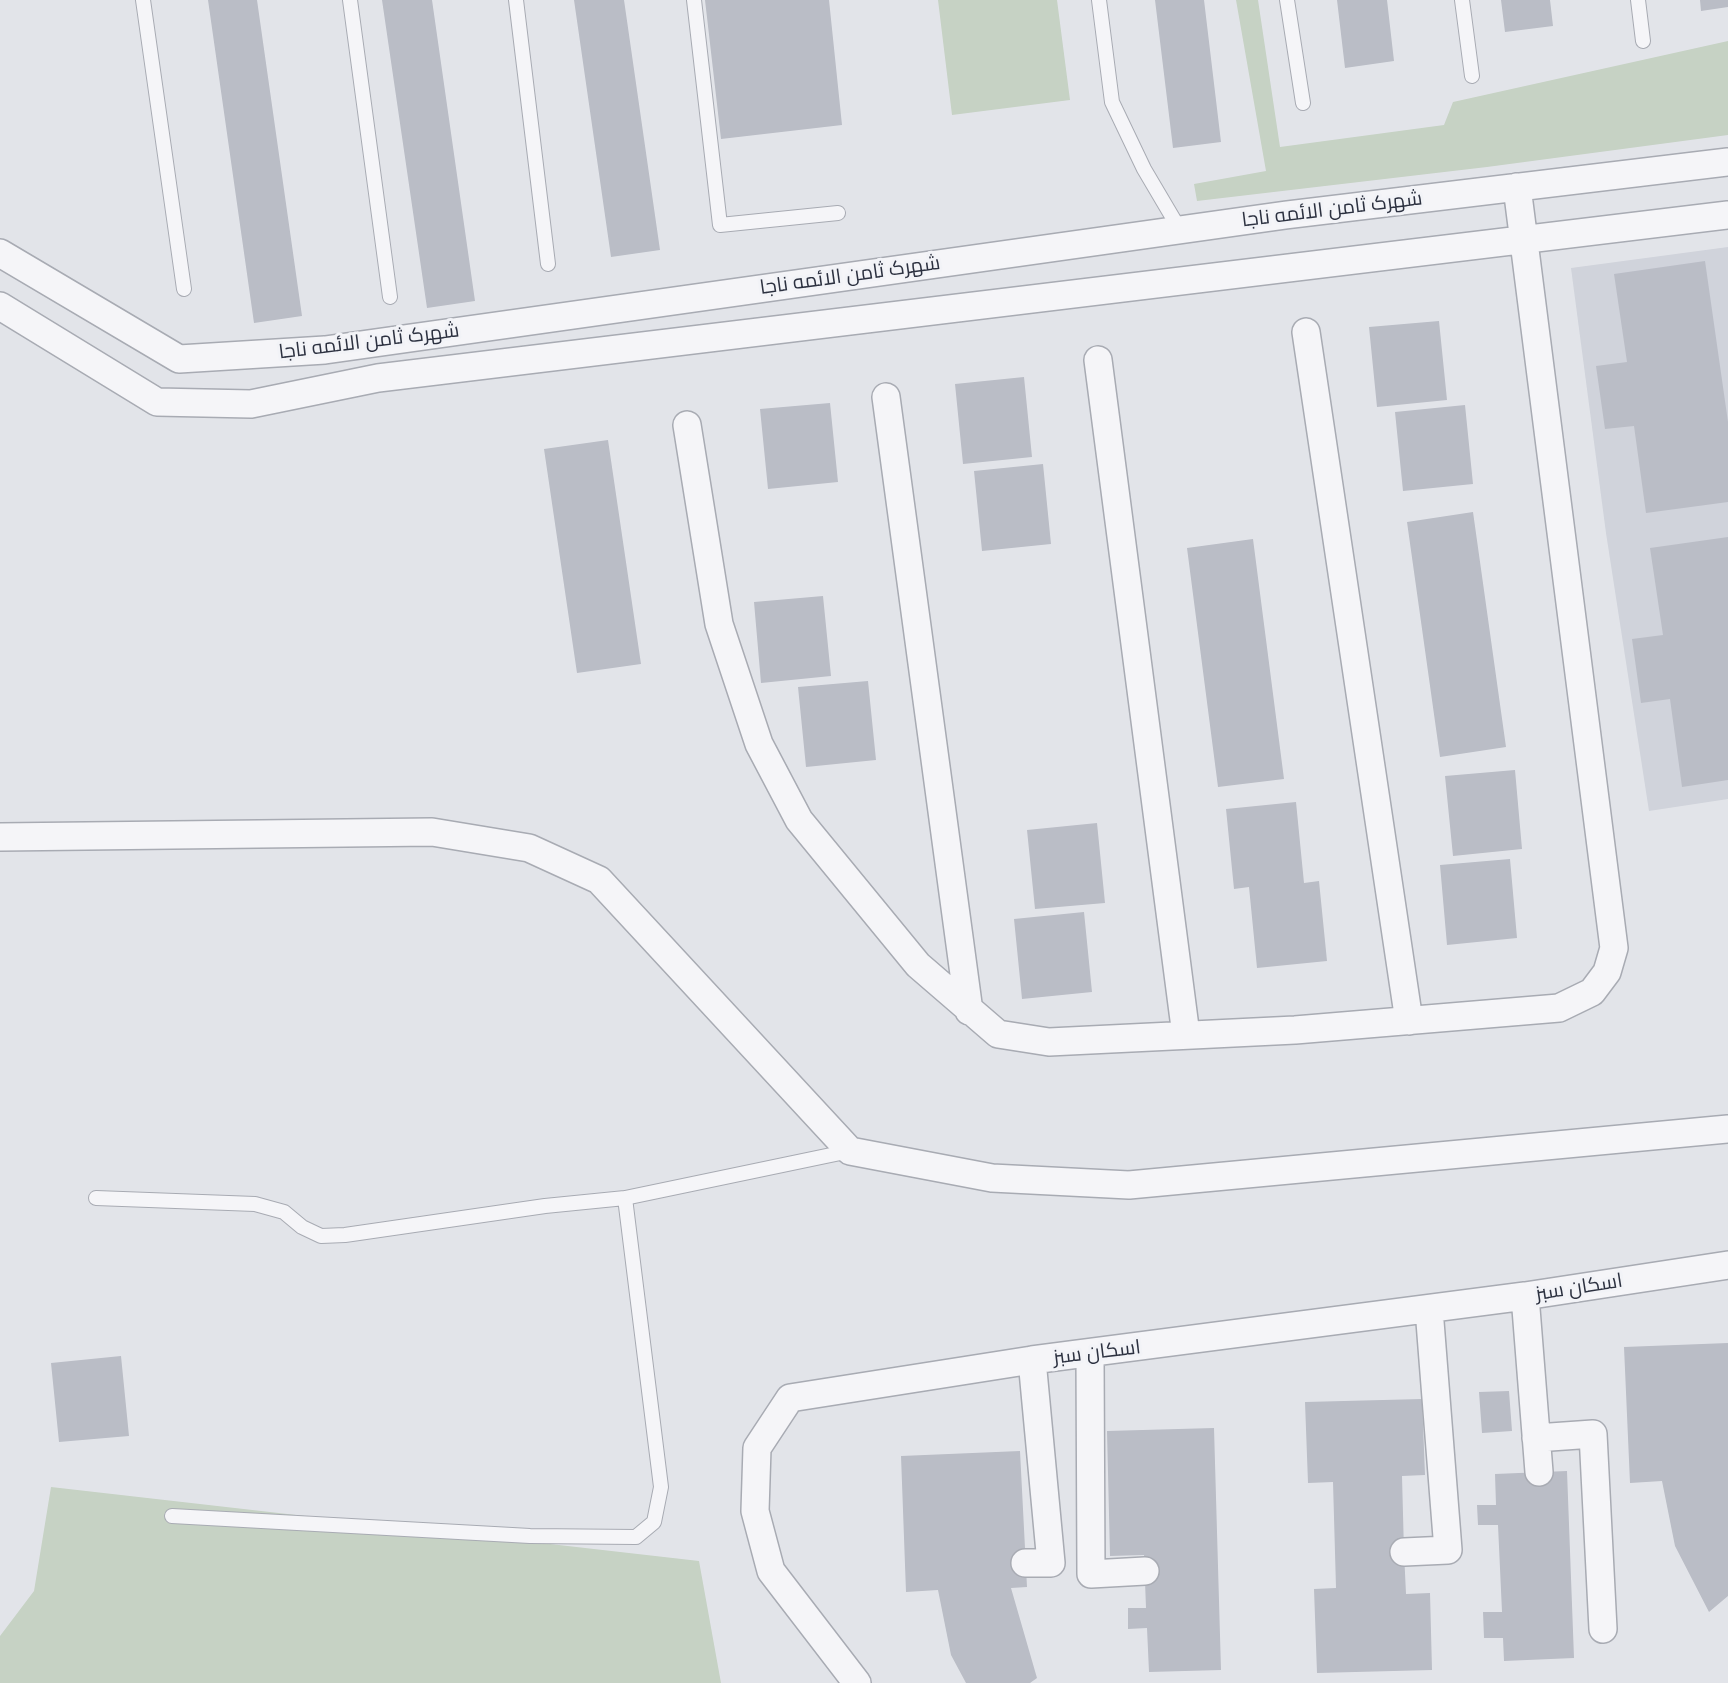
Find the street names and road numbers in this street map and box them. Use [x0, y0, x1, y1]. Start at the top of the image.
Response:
street label: شهرک ثامن الائمه ناجا [1240, 187, 1424, 233]
street label: شهرک ثامن الائمه ناجا [758, 251, 942, 301]
street label: شهرک ثامن الائمه ناجا [277, 319, 461, 365]
street label: اسکان سبز [1534, 1269, 1624, 1307]
street label: اسکان سبز [1052, 1336, 1142, 1370]

